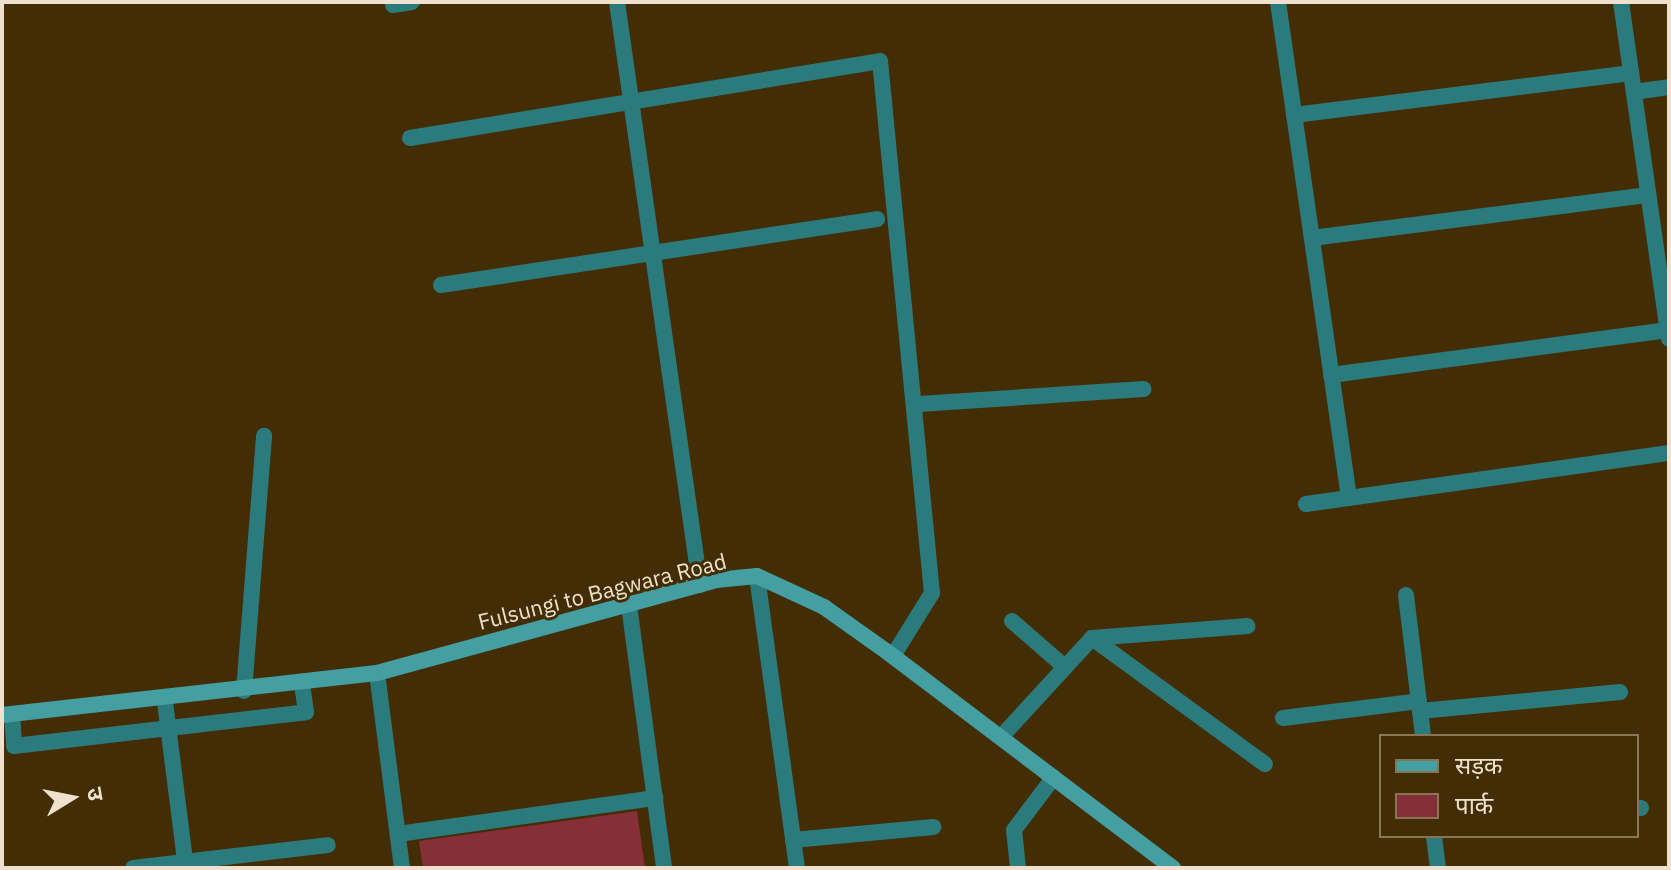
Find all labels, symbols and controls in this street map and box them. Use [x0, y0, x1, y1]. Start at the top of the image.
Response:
street label: Fulsungi to Bagwara Road [475, 547, 729, 635]
legend [1379, 734, 1639, 838]
text: सड़क [1455, 749, 1503, 781]
north arrow [32, 758, 112, 838]
text: उ [81, 785, 112, 803]
text: पार्क [1455, 789, 1493, 821]

